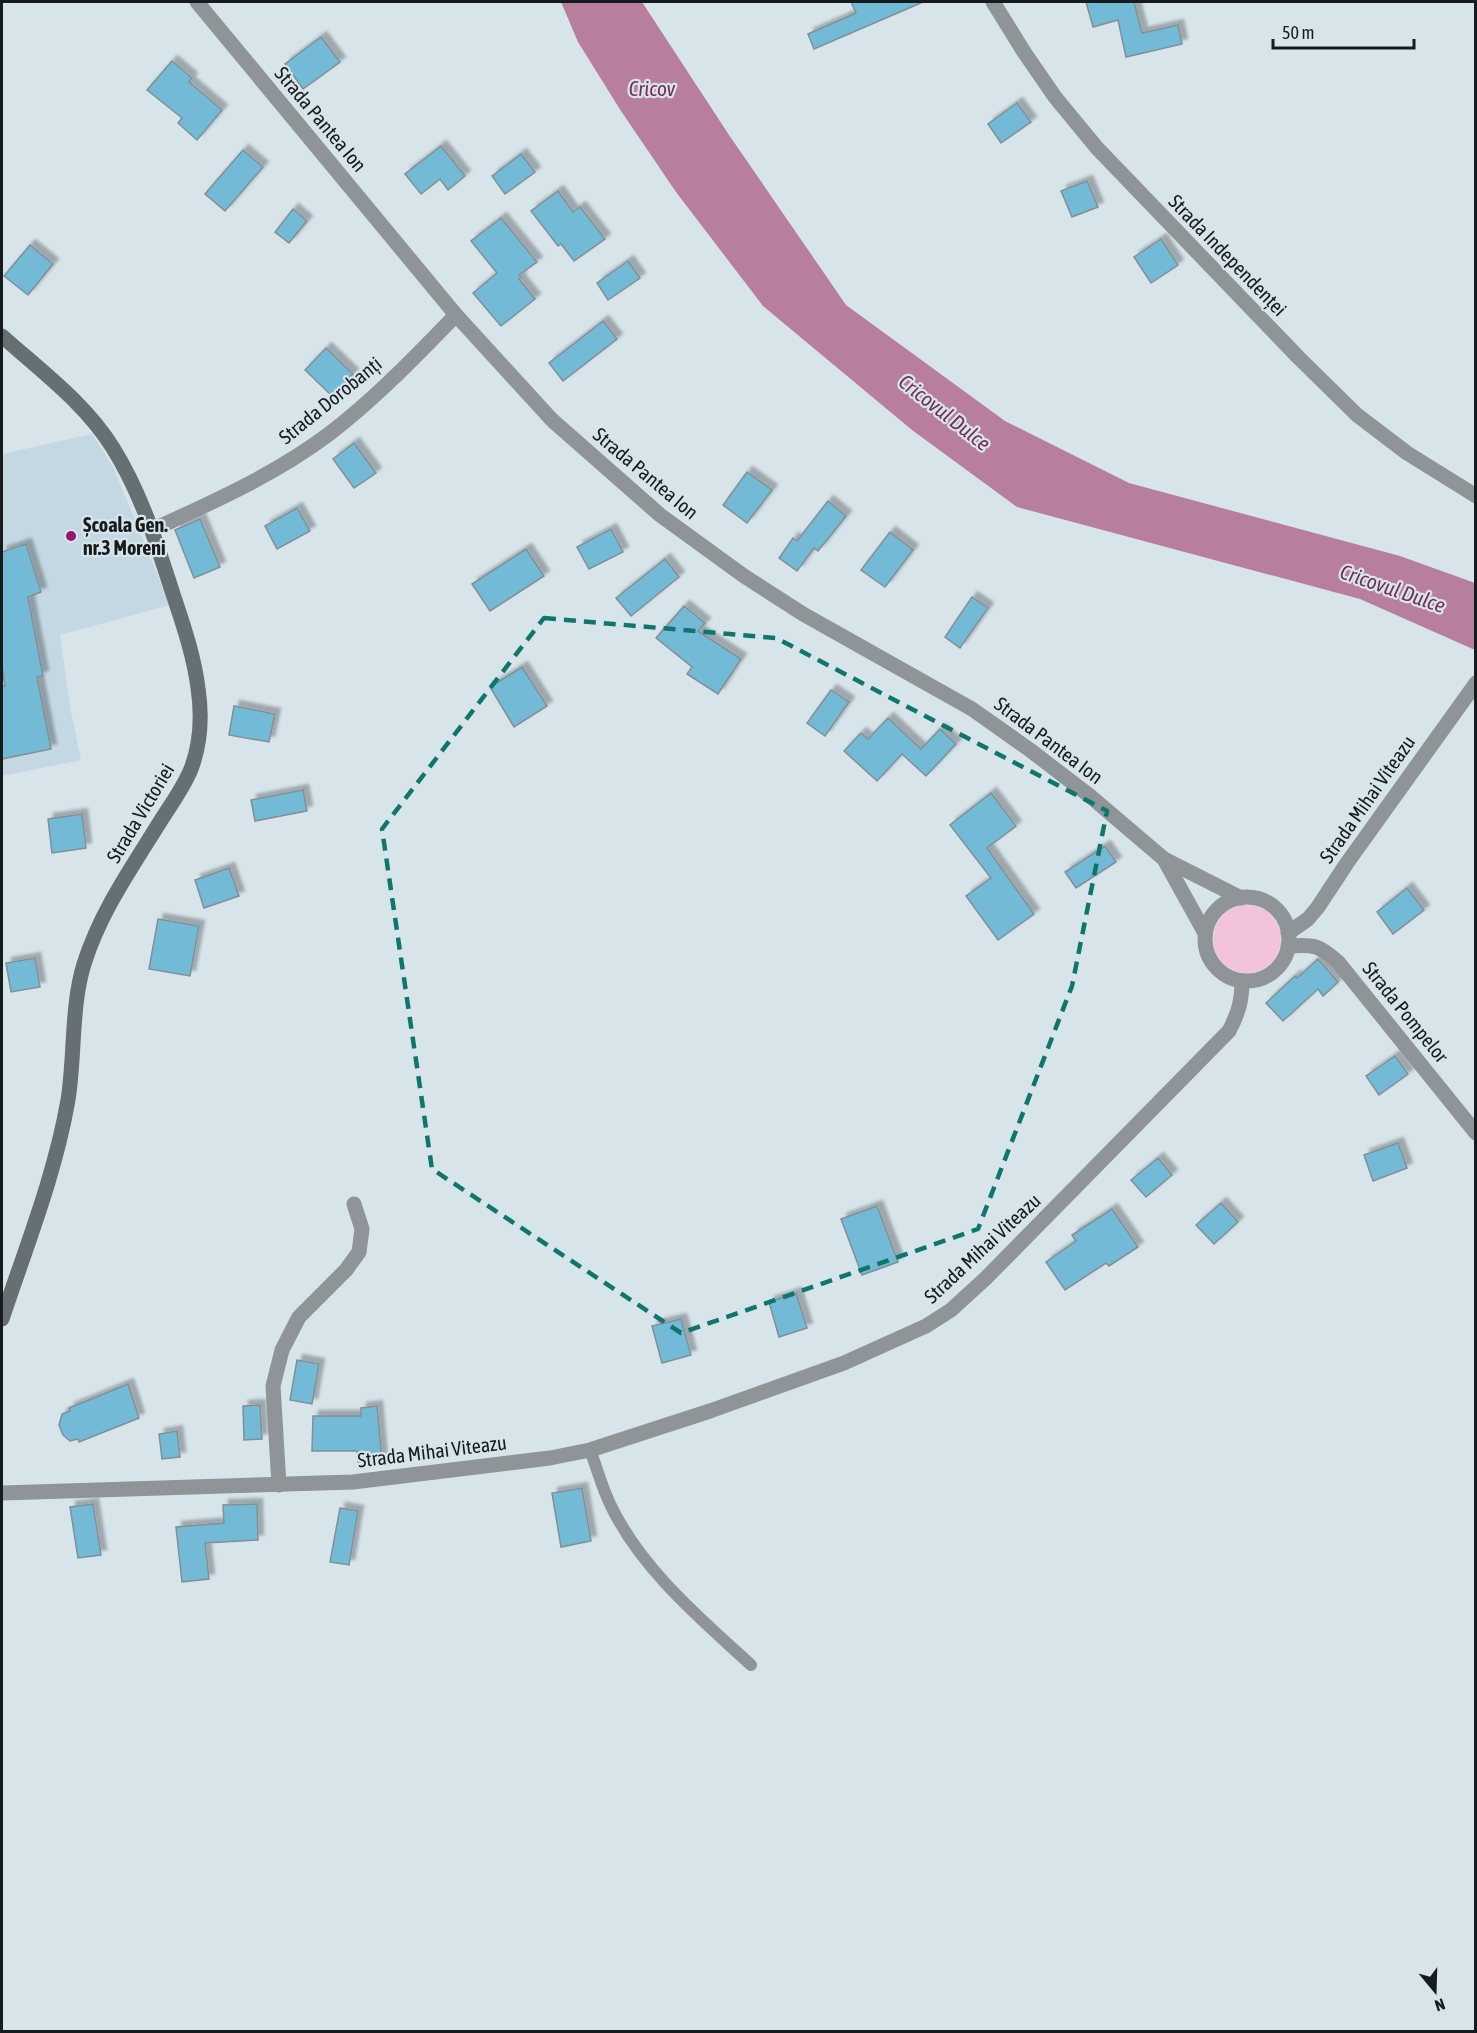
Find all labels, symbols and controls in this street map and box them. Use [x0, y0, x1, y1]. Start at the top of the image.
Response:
scale bar [1273, 12, 1414, 50]
text: 50 m [1282, 22, 1314, 43]
street label: Strada Pantea Ion [270, 62, 372, 176]
water label: Cricov [629, 76, 676, 100]
street label: Strada Independenței [1164, 190, 1292, 320]
street label: Strada Dorobanți [274, 352, 386, 448]
water label: Cricovul Dulce [894, 369, 996, 455]
street label: Strada Pantea Ion [589, 422, 703, 524]
place label: Școala Gen. nr.3 Moreni [83, 513, 168, 559]
marker: Școala Gen. nr.3 Moreni [64, 529, 78, 543]
water label: Cricovul Dulce [1337, 559, 1449, 617]
street label: Strada Pantea Ion [990, 692, 1108, 788]
street label: Strada Mihai Viteazu [1315, 731, 1419, 867]
street label: Strada Victoriei [101, 759, 179, 867]
street label: Strada Pompelor [1358, 957, 1454, 1068]
street label: Strada Mihai Viteazu [919, 1188, 1045, 1308]
street label: Strada Mihai Viteazu [356, 1430, 508, 1472]
north arrow [1405, 1961, 1465, 2021]
text: N [1432, 1995, 1447, 2015]

